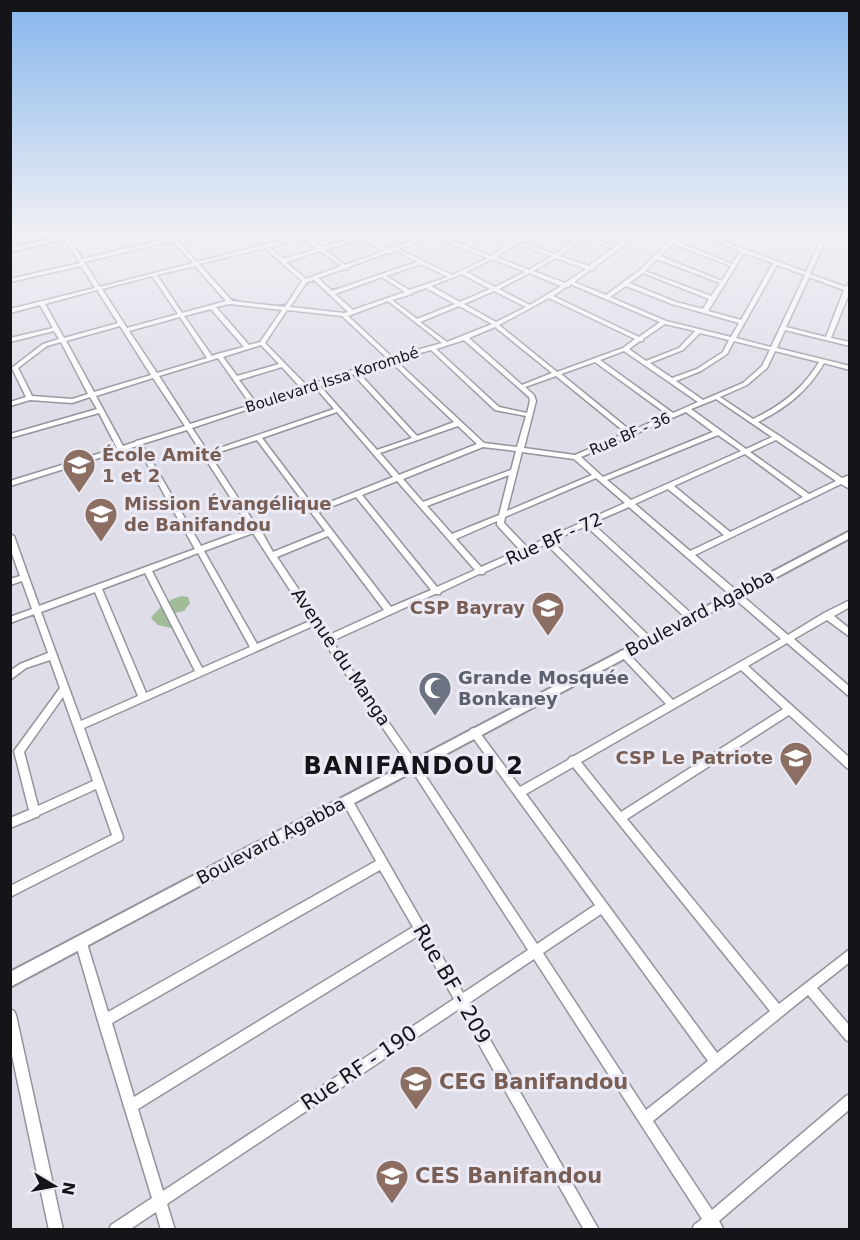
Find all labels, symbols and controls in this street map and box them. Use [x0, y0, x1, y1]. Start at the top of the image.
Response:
street label: Boulevard Issa Korombé [243, 343, 421, 417]
street label: Rue BF - 36 [587, 409, 673, 459]
place label: École Amité 1 et 2 [102, 444, 222, 486]
school or university icon: École Amité 1 et 2 [61, 447, 97, 494]
place label: Mission Évangélique de Banifandou [124, 493, 331, 535]
school or university icon: Mission Évangélique de Banifandou [83, 496, 119, 543]
street label: Rue BF - 72 [502, 508, 605, 569]
street label: Boulevard Agabba [622, 564, 778, 661]
street label: Avenue du Manga [288, 584, 395, 730]
school or university icon: CSP Bayray [530, 590, 566, 637]
place label: CSP Bayray [410, 597, 525, 618]
place label: Grande Mosquée Bonkaney [458, 667, 629, 709]
mosque icon: Grande Mosquée Bonkaney [417, 670, 453, 717]
school or university icon: CSP Le Patriote [778, 740, 814, 787]
place label: CSP Le Patriote [615, 747, 773, 768]
district label: BANIFANDOU 2 [303, 752, 525, 780]
street label: Boulevard Agabba [193, 792, 349, 889]
street label: Rue BF - 209 [408, 920, 496, 1048]
street label: Rue RF - 190 [297, 1021, 421, 1115]
school or university icon: CEG Banifandou [398, 1064, 434, 1111]
place label: CEG Banifandou [439, 1070, 628, 1094]
north arrow [24, 1156, 84, 1216]
school or university icon: CES Banifandou [374, 1158, 410, 1205]
place label: CES Banifandou [415, 1164, 602, 1188]
text: N [58, 1180, 79, 1197]

